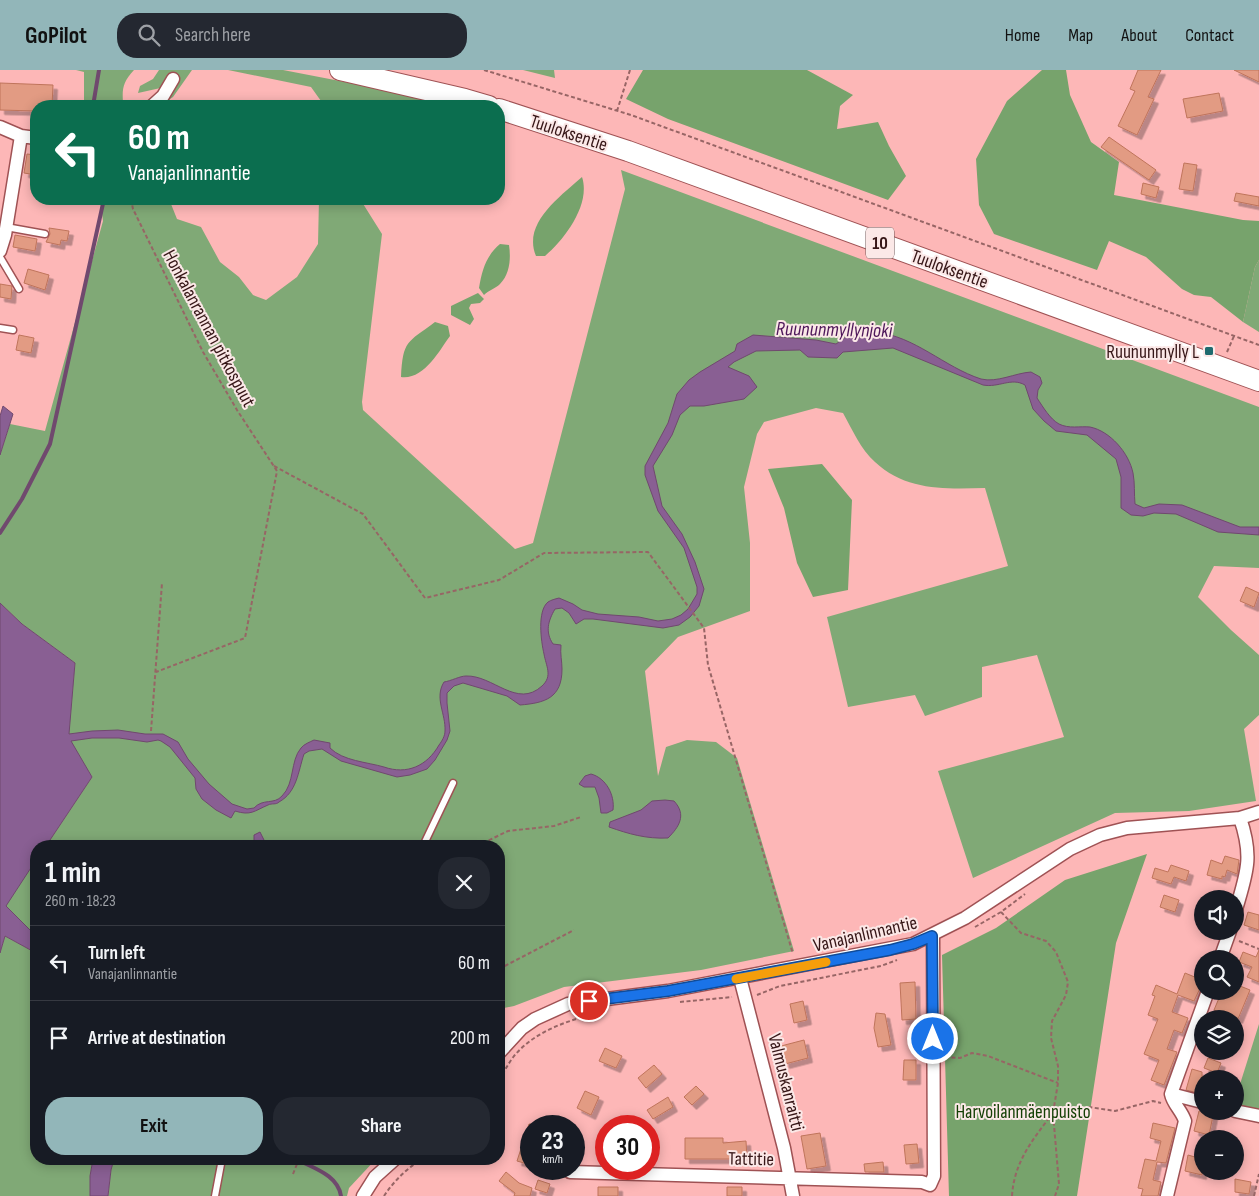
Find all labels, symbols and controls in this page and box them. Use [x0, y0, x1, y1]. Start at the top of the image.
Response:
search box [117, 13, 467, 58]
text: GoPilot [25, 21, 87, 50]
icon: search [135, 21, 163, 49]
text: Search here [175, 24, 251, 47]
text: Home [1005, 25, 1040, 46]
text: Map [1068, 25, 1093, 46]
text: About [1121, 25, 1157, 46]
text: Contact [1185, 25, 1234, 46]
street label: Tuuloksentie [527, 110, 610, 157]
text: 60 m [128, 117, 190, 160]
icon: left [45, 120, 110, 185]
text: Vanajanlinnantie [128, 160, 251, 187]
road number: 10 [866, 228, 894, 258]
street label: Tuuloksentie [908, 245, 991, 294]
street label: Honkalanrannan pitkospuut [157, 246, 260, 411]
water label: Ruununmyllynjoki [776, 317, 894, 343]
place label: Ruununmylly L [1106, 341, 1199, 364]
marker: Ruununmylly L [1203, 345, 1215, 357]
text: 1 min [45, 855, 101, 891]
button: close [438, 857, 490, 909]
map controls [1194, 890, 1244, 1180]
button: sound [1194, 890, 1244, 940]
text: 260 m · 18:23 [45, 892, 116, 911]
street label: Vanajanlinnantie [811, 911, 919, 958]
text: Turn left [88, 942, 145, 965]
icon: left [45, 949, 73, 977]
button: search [1194, 950, 1244, 1000]
text: 60 m [458, 952, 490, 975]
text: Vanajanlinnantie [88, 965, 177, 984]
pin [568, 980, 610, 1022]
icon: arrive [575, 987, 603, 1015]
button: layers [1194, 1010, 1244, 1060]
position arrow [906, 1012, 958, 1064]
icon: arrive [45, 1024, 73, 1052]
text: Arrive at destination [88, 1027, 226, 1050]
text: 200 m [450, 1027, 490, 1050]
street label: Valmuskanraitti [762, 1031, 809, 1133]
button: + [1194, 1070, 1244, 1120]
button: Exit [45, 1097, 263, 1155]
button: Share [273, 1097, 490, 1155]
park label: Harvoilanmäenpuisto [955, 1101, 1091, 1124]
speed limit sign: 30 [595, 1115, 660, 1180]
text: 23 [541, 1126, 564, 1157]
button: − [1194, 1130, 1244, 1180]
street label: Tattitie [728, 1148, 774, 1171]
text: km/h [542, 1152, 563, 1167]

